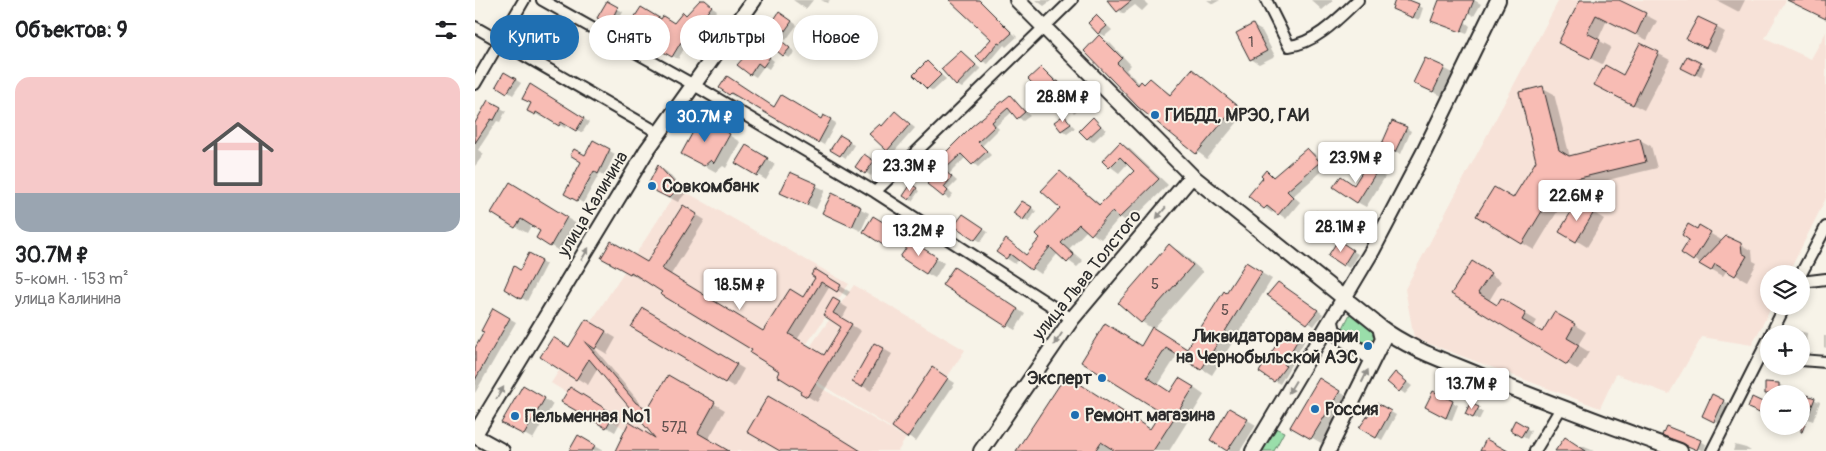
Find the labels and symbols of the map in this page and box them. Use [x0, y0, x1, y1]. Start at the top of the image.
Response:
house number: 1 [1248, 33, 1254, 52]
pin: 28.8M ₽ [1017, 80, 1109, 123]
pin: 30.7M ₽ [659, 100, 751, 143]
place label: ГИБДД, МРЭО, ГАИ [1165, 104, 1309, 127]
marker: ГИБДД, МРЭО, ГАИ [1149, 109, 1161, 121]
pin: 23.9M ₽ [1310, 142, 1402, 184]
street label: улица Калинина [552, 147, 634, 262]
pin: 23.3M ₽ [864, 150, 956, 192]
place label: Совкомбанк [662, 175, 759, 198]
marker: Совкомбанк [646, 180, 658, 192]
pin: 22.6M ₽ [1531, 180, 1623, 222]
street label: улица Льва Толстого [1027, 205, 1147, 346]
one-way arrow [1155, 206, 1166, 219]
pin: 28.1M ₽ [1295, 210, 1387, 253]
pin: 13.2M ₽ [873, 214, 965, 257]
one-way arrow [580, 247, 589, 260]
pin: 18.5M ₽ [694, 268, 786, 311]
house number: 5 [1151, 275, 1159, 294]
house number: 5 [1221, 301, 1229, 320]
place label: Ликвидаторам аварии на Чернобыльской АЭС [1176, 325, 1358, 369]
one-way arrow [1053, 332, 1063, 345]
marker: Ликвидаторам аварии на Чернобыльской АЭС [1362, 340, 1374, 352]
place label: Эксперт [1027, 367, 1093, 390]
pin: 13.7M ₽ [1426, 368, 1518, 410]
one-way arrow [1361, 369, 1369, 383]
marker: Эксперт [1096, 372, 1108, 384]
one-way arrow [1287, 380, 1296, 393]
one-way arrow [496, 386, 505, 399]
place label: Россия [1325, 398, 1378, 421]
marker: Россия [1309, 403, 1321, 415]
place label: Ремонт магазина [1085, 404, 1216, 427]
place label: Пельменная №1 [525, 405, 651, 428]
marker: Ремонт магазина [1069, 409, 1081, 421]
marker: Пельменная №1 [509, 410, 521, 422]
house number: 57Д [661, 418, 688, 437]

